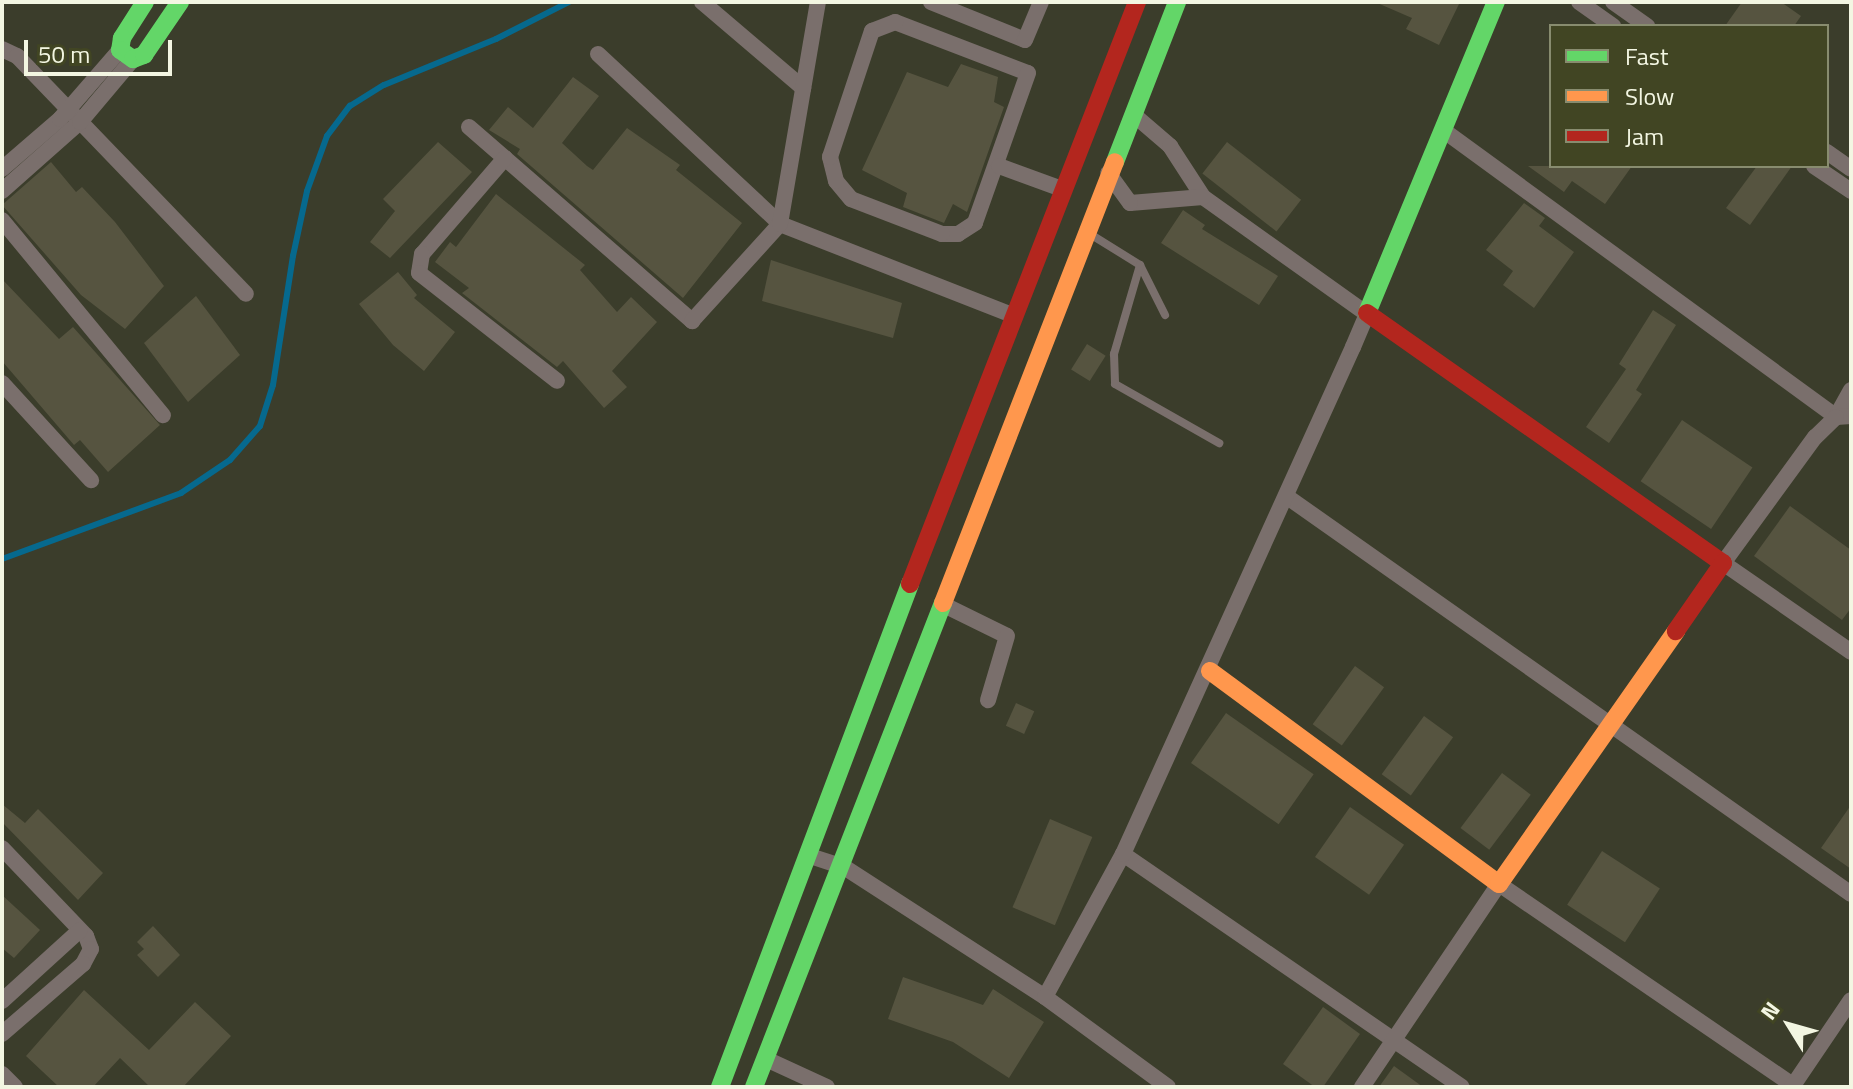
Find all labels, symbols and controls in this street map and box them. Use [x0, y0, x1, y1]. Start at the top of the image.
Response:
scale bar [28, 24, 176, 74]
legend [1549, 24, 1829, 168]
text: 50 m [38, 36, 90, 72]
text: Fast [1625, 38, 1668, 74]
text: Slow [1625, 78, 1674, 114]
text: Jam [1625, 118, 1664, 154]
north arrow [1749, 985, 1829, 1065]
text: N [1752, 994, 1788, 1027]

